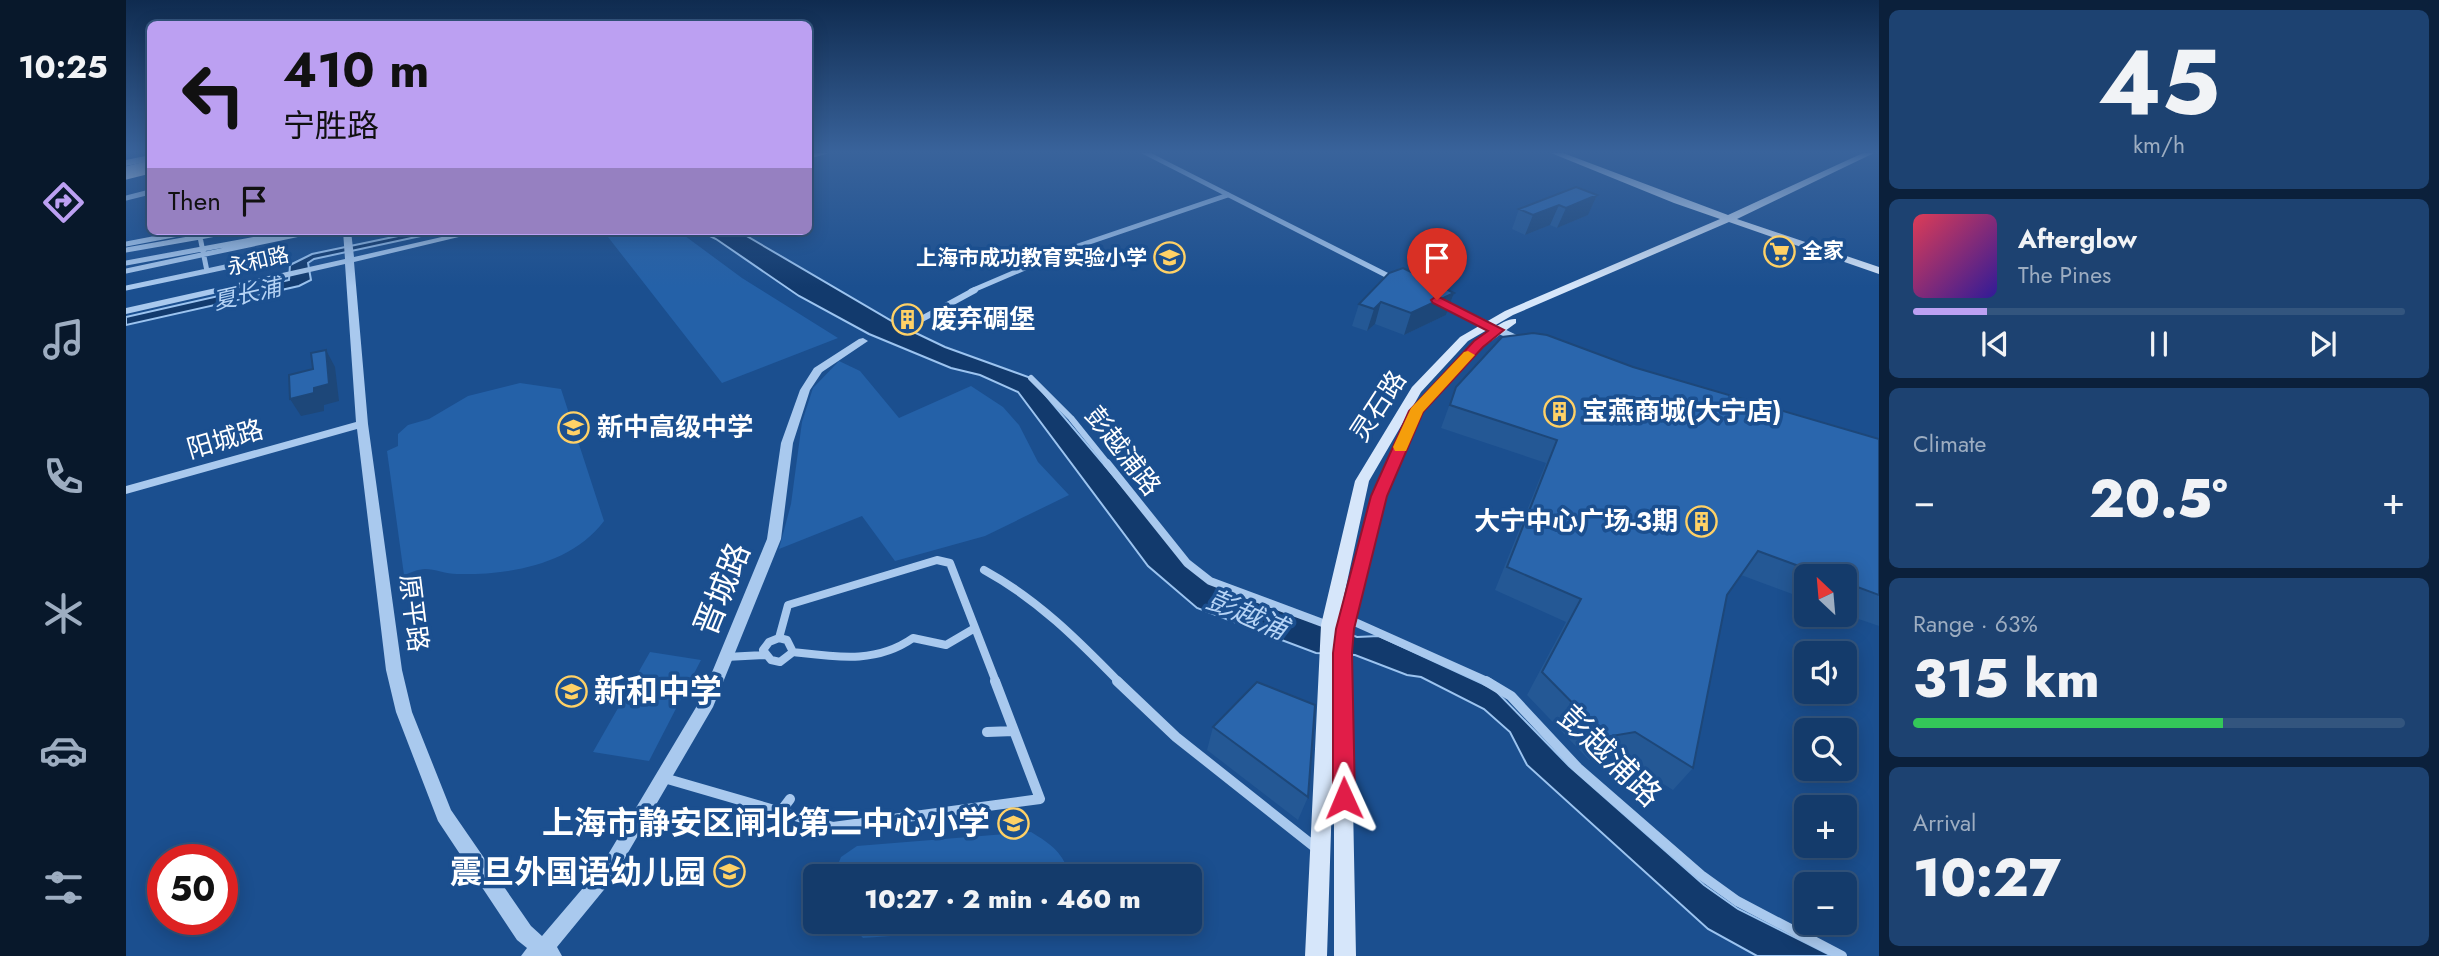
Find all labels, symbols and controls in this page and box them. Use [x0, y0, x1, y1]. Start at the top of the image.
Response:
text: 45 [2098, 17, 2220, 148]
text: 410 m [283, 35, 429, 105]
text: 10:25 [18, 44, 108, 90]
icon: left [168, 49, 259, 140]
text: 宁胜路 [283, 103, 379, 149]
text: km/h [2133, 128, 2185, 162]
icon: directions [39, 178, 88, 227]
text: Then [168, 182, 221, 220]
icon: arrive [235, 182, 273, 220]
text: Afterglow [2018, 220, 2137, 258]
pin [1407, 228, 1467, 300]
supermarket icon: 全家 [1762, 234, 1796, 268]
place label: 全家 [1802, 236, 1844, 266]
street label: 永和路 [224, 239, 292, 283]
icon: arrive [1418, 239, 1456, 277]
school or university icon: 上海市成功教育实验小学 [1153, 241, 1187, 275]
place label: 上海市成功教育实验小学 [916, 243, 1147, 273]
text: The Pines [2018, 258, 2111, 292]
water label: 夏长浦 [210, 269, 288, 318]
place label: 废弃碉堡 [931, 300, 1035, 338]
building icon: 废弃碉堡 [891, 302, 925, 336]
icon: music [39, 315, 88, 364]
icon: previous [1976, 325, 2014, 363]
icon: pause [2140, 325, 2178, 363]
icon: next [2304, 325, 2342, 363]
street label: 灵石路 [1341, 363, 1415, 449]
place label: 宝燕商城(大宁店) [1582, 392, 1782, 430]
building icon: 宝燕商城(大宁店) [1542, 394, 1576, 428]
street label: 彭越浦路 [1076, 398, 1170, 504]
place label: 新中高级中学 [597, 408, 753, 446]
street label: 阳城路 [182, 410, 268, 468]
school or university icon: 新中高级中学 [557, 410, 591, 444]
text: Climate [1913, 427, 1986, 461]
icon: phone [39, 452, 88, 501]
text: 20.5° [2089, 461, 2228, 537]
text: − [1913, 473, 1935, 528]
text: + [2382, 473, 2405, 528]
place label: 大宁中心广场-3期 [1474, 502, 1678, 540]
building icon: 大宁中心广场-3期 [1684, 504, 1718, 538]
street label: 晋城路 [683, 536, 761, 642]
north arrow [1794, 564, 1857, 626]
map controls [1794, 564, 1857, 935]
street label: 原平路 [390, 572, 438, 654]
water label: 彭越浦 [1200, 579, 1297, 651]
icon: climate [39, 589, 88, 638]
text: Range · 63% [1913, 607, 2038, 641]
button: sound [1794, 641, 1857, 704]
text: 315 km [1913, 641, 2100, 717]
place label: 新和中学 [594, 668, 722, 714]
school or university icon: 新和中学 [554, 674, 588, 708]
street label: 彭越浦路 [1548, 695, 1672, 817]
button: search [1794, 718, 1857, 781]
icon: car [39, 726, 88, 775]
position arrow [1307, 761, 1381, 835]
button: + [1794, 795, 1857, 858]
place label: 上海市静安区闸北第二中心小学 [542, 800, 990, 846]
school or university icon: 上海市静安区闸北第二中心小学 [996, 806, 1030, 840]
text: Arrival [1913, 806, 1976, 840]
text: 10:27 [1913, 840, 2061, 916]
speed limit sign: 50 [147, 844, 238, 935]
place label: 震旦外国语幼儿园 [450, 849, 706, 895]
school or university icon: 震旦外国语幼儿园 [712, 855, 746, 889]
icon: filters [39, 863, 88, 912]
button: − [1794, 872, 1857, 935]
text: 10:27 · 2 min · 460 m [864, 880, 1141, 918]

